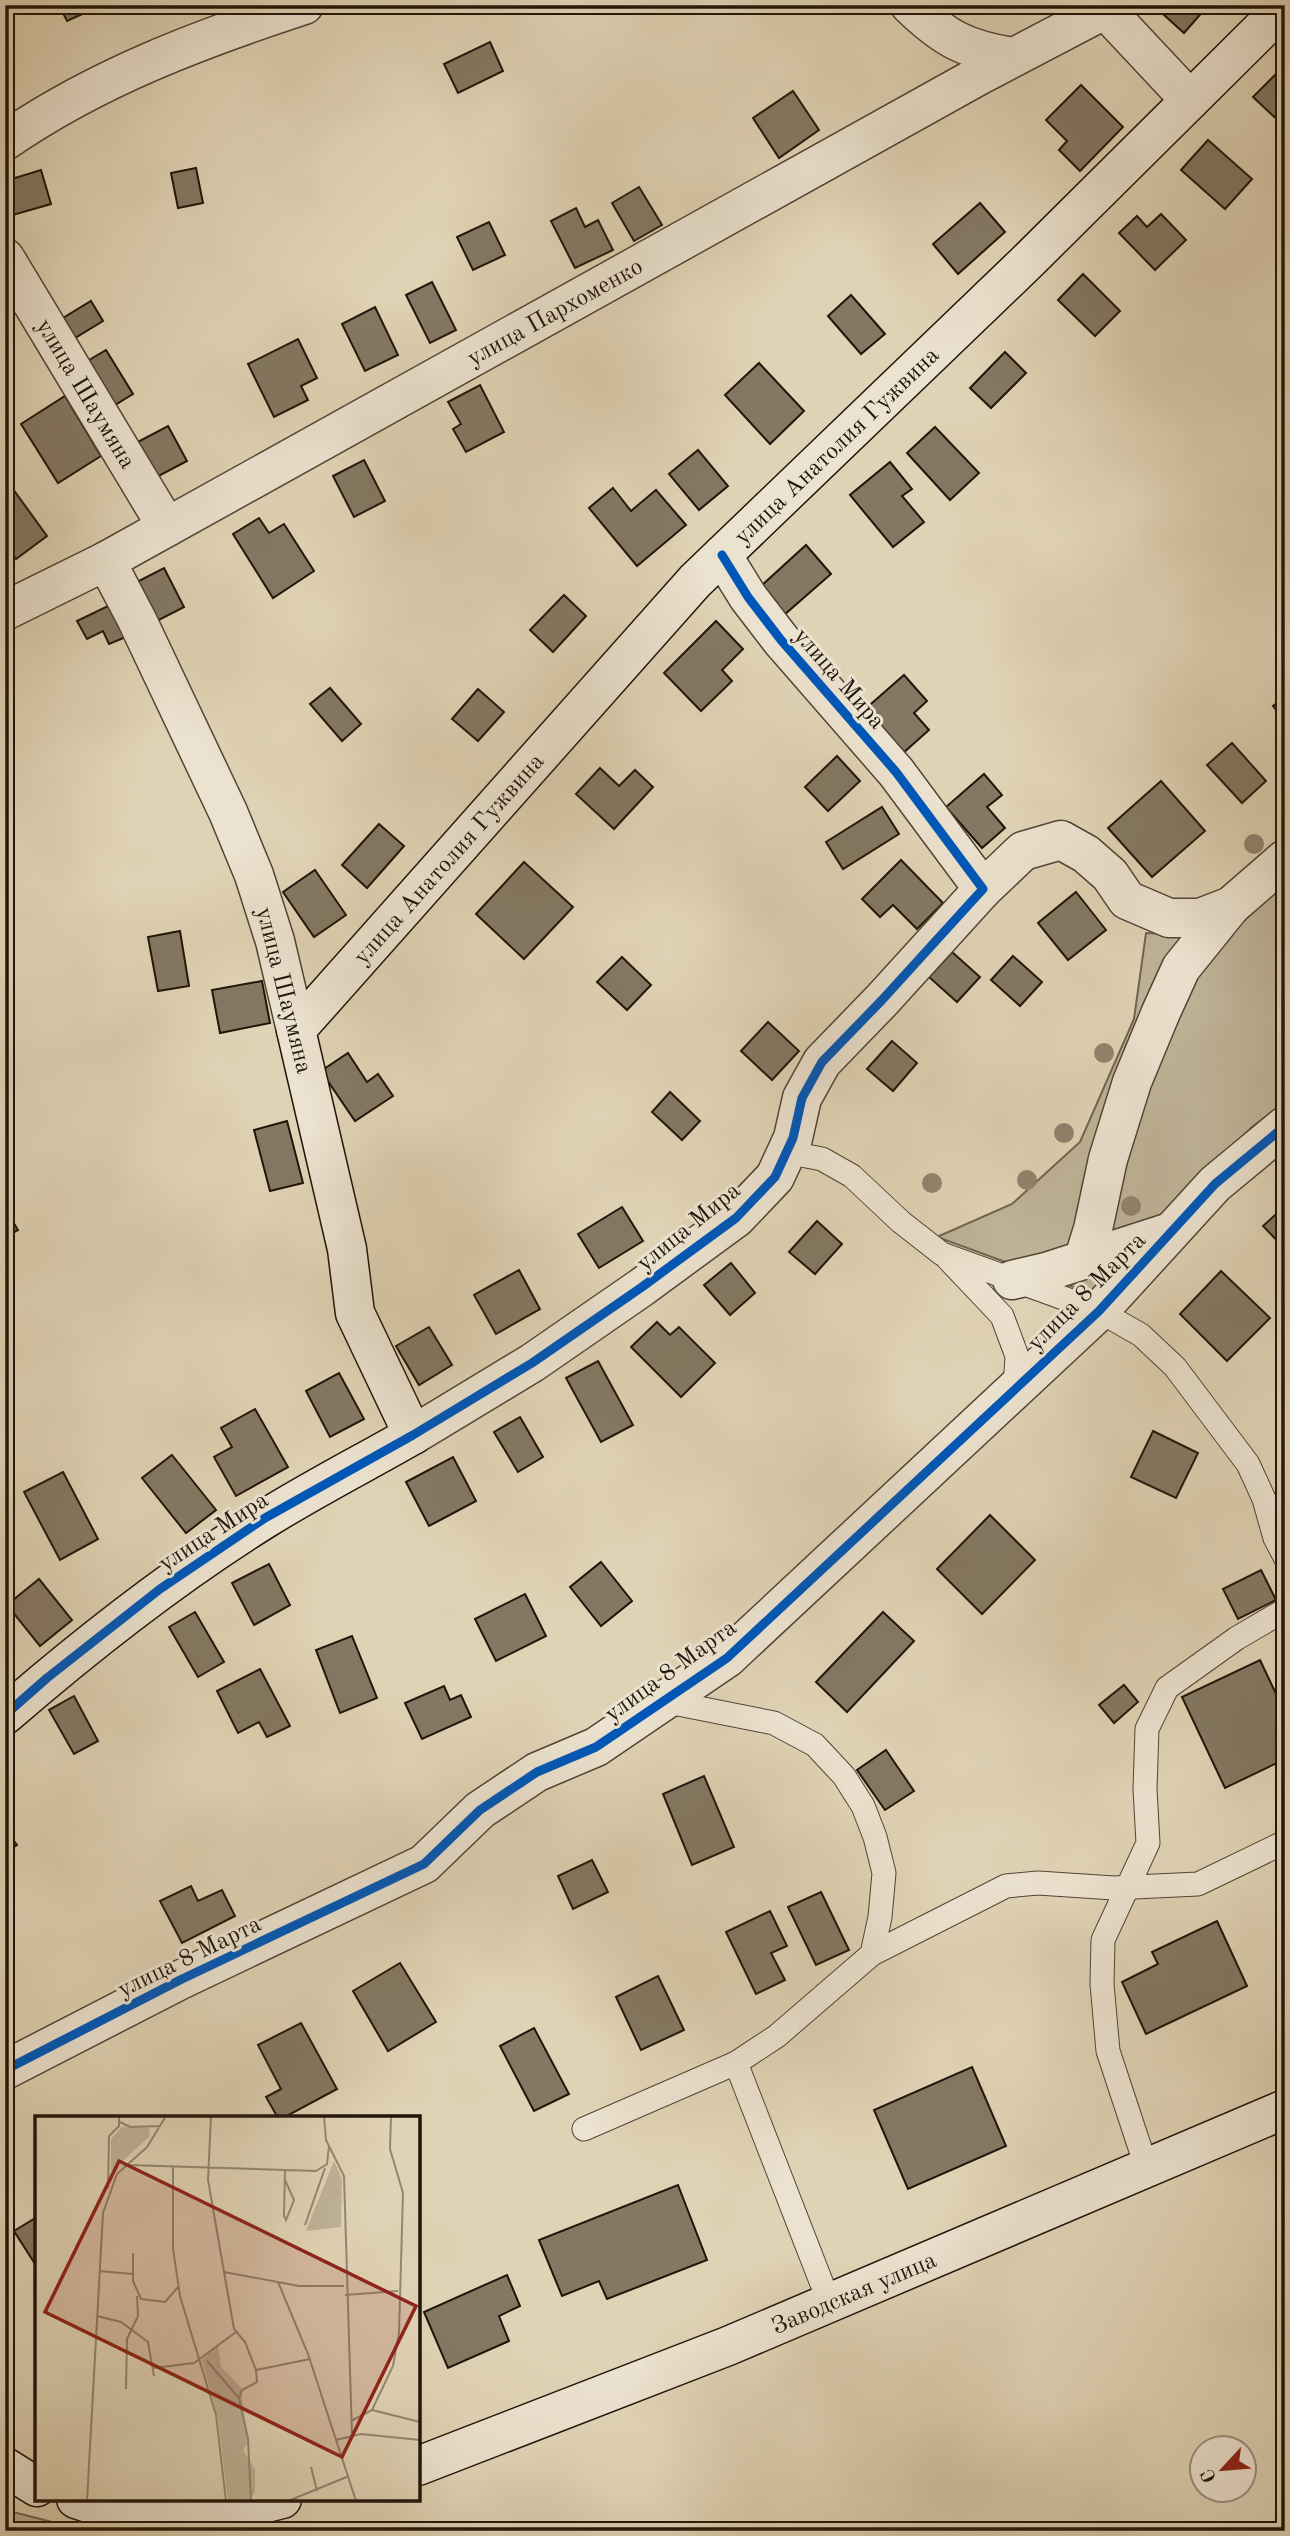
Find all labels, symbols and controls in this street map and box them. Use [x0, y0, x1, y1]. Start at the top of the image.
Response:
street label: улица Пархоменко [464, 255, 647, 372]
street label: улица Шаумяна [31, 315, 139, 474]
street label: улица Анатолия Гужвина [731, 343, 945, 550]
street label: улица Мира [788, 624, 889, 735]
street label: улица Анатолия Гужвина [350, 750, 550, 970]
street label: улица Шаумяна [251, 905, 315, 1076]
street label: улица Мира [633, 1179, 746, 1276]
street label: улица 8 Марта [1024, 1229, 1151, 1356]
street label: улица Мира [155, 1488, 273, 1577]
street label: улица 8 Марта [601, 1616, 742, 1727]
street label: улица 8 Марта [114, 1913, 266, 2003]
inset map [35, 2116, 420, 2501]
street label: Заводская улица [769, 2249, 940, 2340]
north arrow [1188, 2434, 1258, 2504]
text: С [1199, 2466, 1221, 2485]

